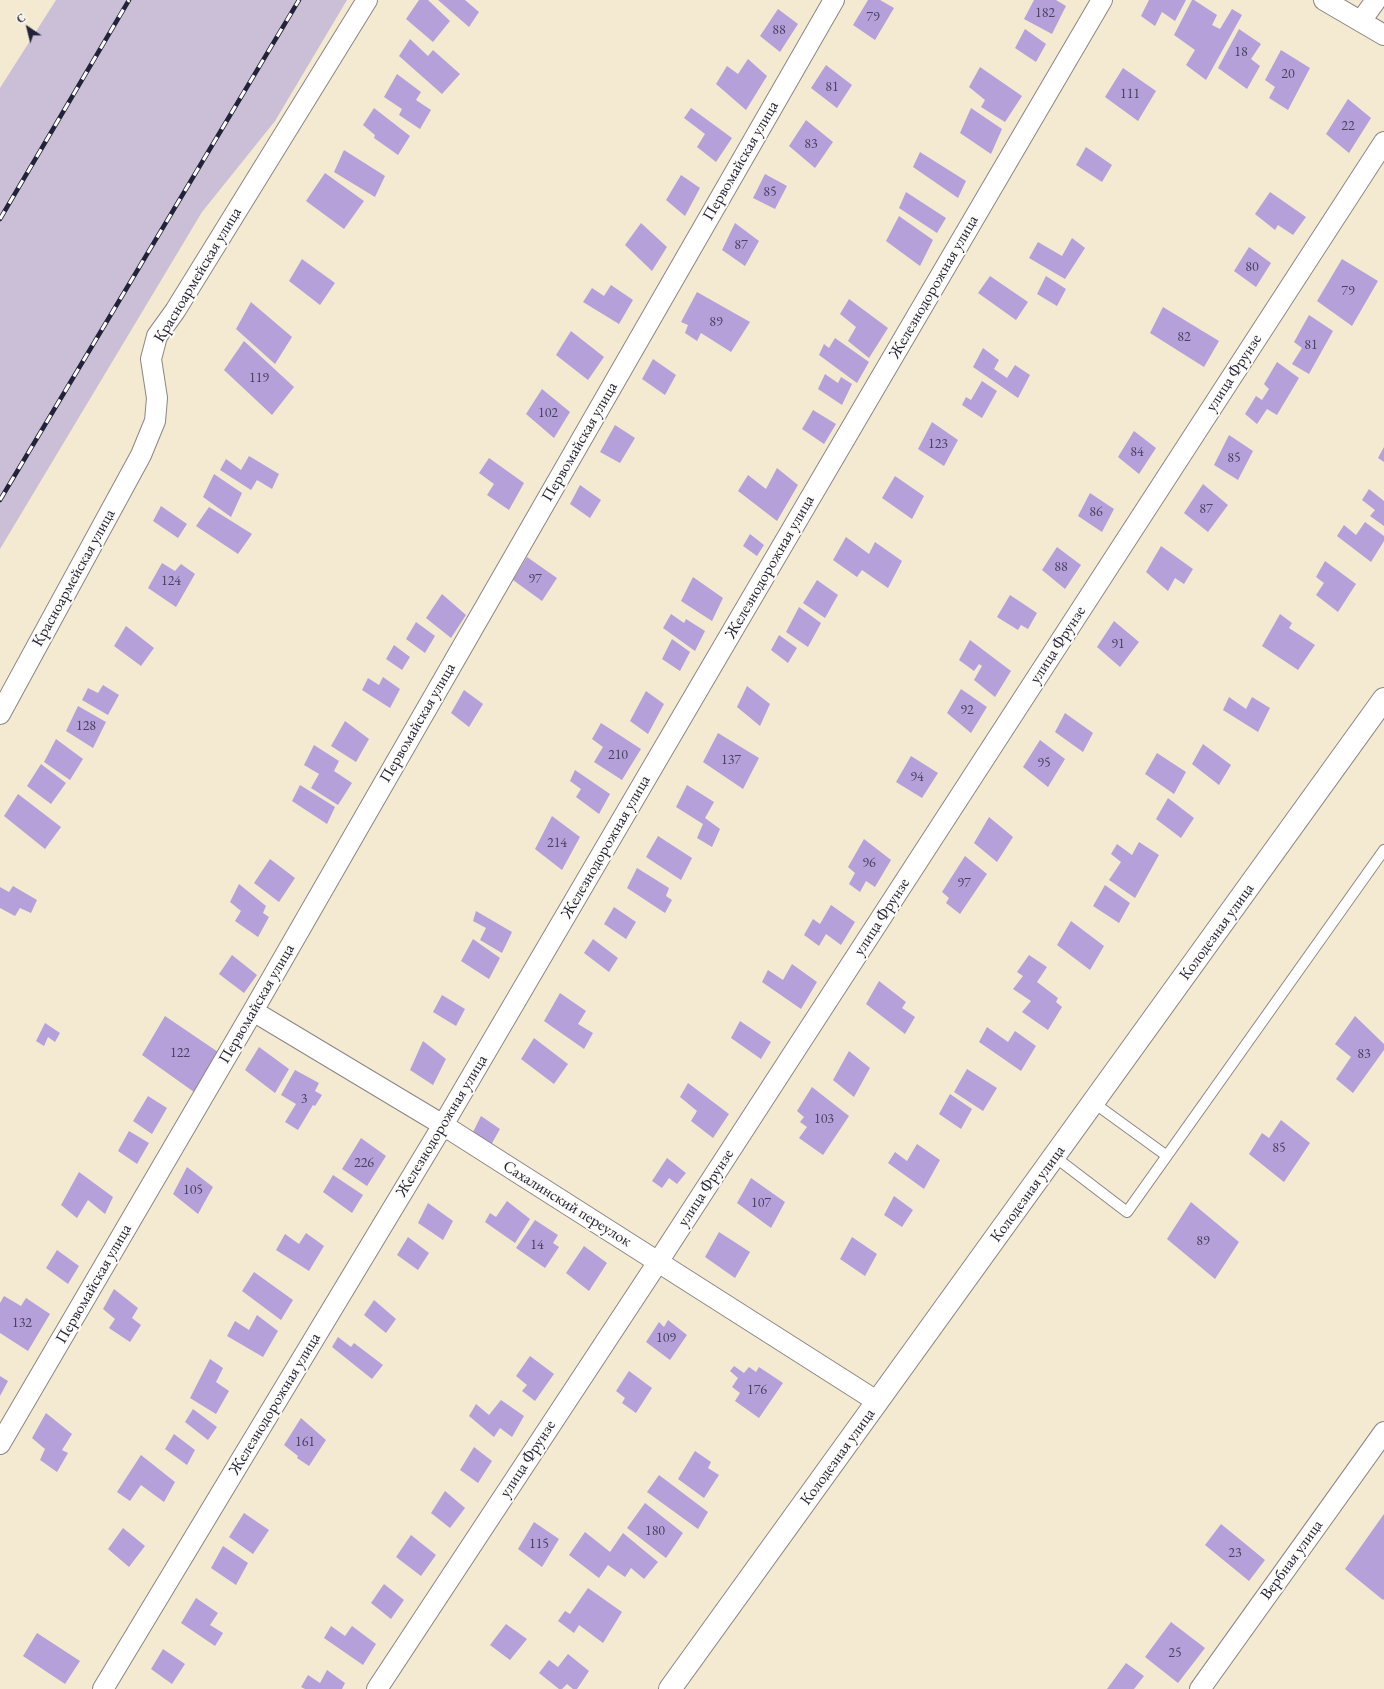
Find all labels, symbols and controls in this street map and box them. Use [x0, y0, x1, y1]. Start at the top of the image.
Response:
house number: 182 [1035, 5, 1055, 21]
north arrow [8, 8, 48, 48]
house number: 79 [866, 9, 880, 25]
text: С [14, 10, 28, 26]
house number: 88 [772, 22, 786, 38]
house number: 18 [1234, 44, 1248, 60]
house number: 20 [1281, 66, 1295, 82]
house number: 81 [825, 79, 839, 95]
house number: 111 [1120, 86, 1140, 102]
street label: Первомайская улица [699, 98, 783, 224]
house number: 22 [1341, 118, 1355, 134]
house number: 83 [804, 136, 818, 152]
house number: 85 [763, 184, 777, 200]
street label: Красноармейская улица [150, 204, 246, 346]
street label: Железнодорожная улица [885, 212, 983, 362]
house number: 87 [734, 237, 748, 253]
house number: 80 [1245, 259, 1259, 275]
house number: 79 [1341, 283, 1355, 299]
house number: 89 [709, 314, 723, 330]
house number: 82 [1177, 329, 1191, 345]
street label: улица Фрунзе [1202, 331, 1266, 415]
house number: 81 [1304, 337, 1318, 353]
house number: 119 [249, 370, 269, 386]
street label: Первомайская улица [538, 379, 622, 505]
house number: 102 [538, 405, 558, 421]
house number: 123 [928, 436, 948, 452]
house number: 84 [1130, 444, 1144, 460]
house number: 85 [1227, 450, 1241, 466]
street label: Железнодорожная улица [721, 492, 819, 642]
house number: 87 [1199, 501, 1213, 517]
house number: 86 [1089, 504, 1103, 520]
street label: Красноармейская улица [28, 506, 120, 650]
house number: 88 [1054, 559, 1068, 575]
house number: 97 [528, 571, 542, 587]
house number: 124 [161, 573, 181, 589]
street label: улица Фрунзе [1026, 603, 1090, 687]
house number: 91 [1111, 636, 1125, 652]
street label: Первомайская улица [376, 660, 460, 786]
house number: 92 [960, 702, 974, 718]
house number: 128 [76, 718, 96, 734]
house number: 210 [608, 747, 628, 763]
house number: 137 [721, 752, 741, 768]
house number: 95 [1037, 755, 1051, 771]
house number: 94 [910, 769, 924, 785]
street label: Железнодорожная улица [557, 772, 655, 922]
house number: 214 [547, 835, 567, 851]
house number: 96 [862, 855, 876, 871]
street label: улица Фрунзе [850, 875, 914, 959]
house number: 97 [957, 875, 971, 891]
street label: Колодезная улица [1175, 880, 1259, 984]
street label: Первомайская улица [215, 941, 299, 1067]
house number: 122 [170, 1045, 190, 1061]
house number: 83 [1357, 1046, 1371, 1062]
street label: Железнодорожная улица [392, 1052, 492, 1200]
house number: 3 [301, 1091, 307, 1107]
house number: 103 [814, 1111, 834, 1127]
house number: 85 [1272, 1140, 1286, 1156]
street label: Колодезная улица [986, 1142, 1070, 1246]
street label: улица Фрунзе [674, 1146, 738, 1230]
house number: 226 [354, 1155, 374, 1171]
street label: Сахалинский переулок [499, 1157, 635, 1251]
house number: 105 [183, 1182, 203, 1198]
house number: 107 [751, 1195, 771, 1211]
street label: Первомайская улица [52, 1221, 136, 1347]
house number: 89 [1196, 1233, 1210, 1249]
house number: 14 [530, 1237, 544, 1253]
house number: 132 [12, 1315, 32, 1331]
street label: Железнодорожная улица [225, 1330, 325, 1478]
house number: 109 [656, 1330, 676, 1346]
house number: 176 [747, 1382, 767, 1398]
street label: Колодезная улица [796, 1405, 880, 1509]
street label: улица Фрунзе [496, 1417, 560, 1501]
house number: 161 [295, 1434, 315, 1450]
street label: Вербная улица [1257, 1516, 1327, 1604]
house number: 180 [645, 1523, 665, 1539]
house number: 115 [529, 1536, 549, 1552]
house number: 23 [1228, 1545, 1242, 1561]
house number: 25 [1168, 1645, 1182, 1661]

